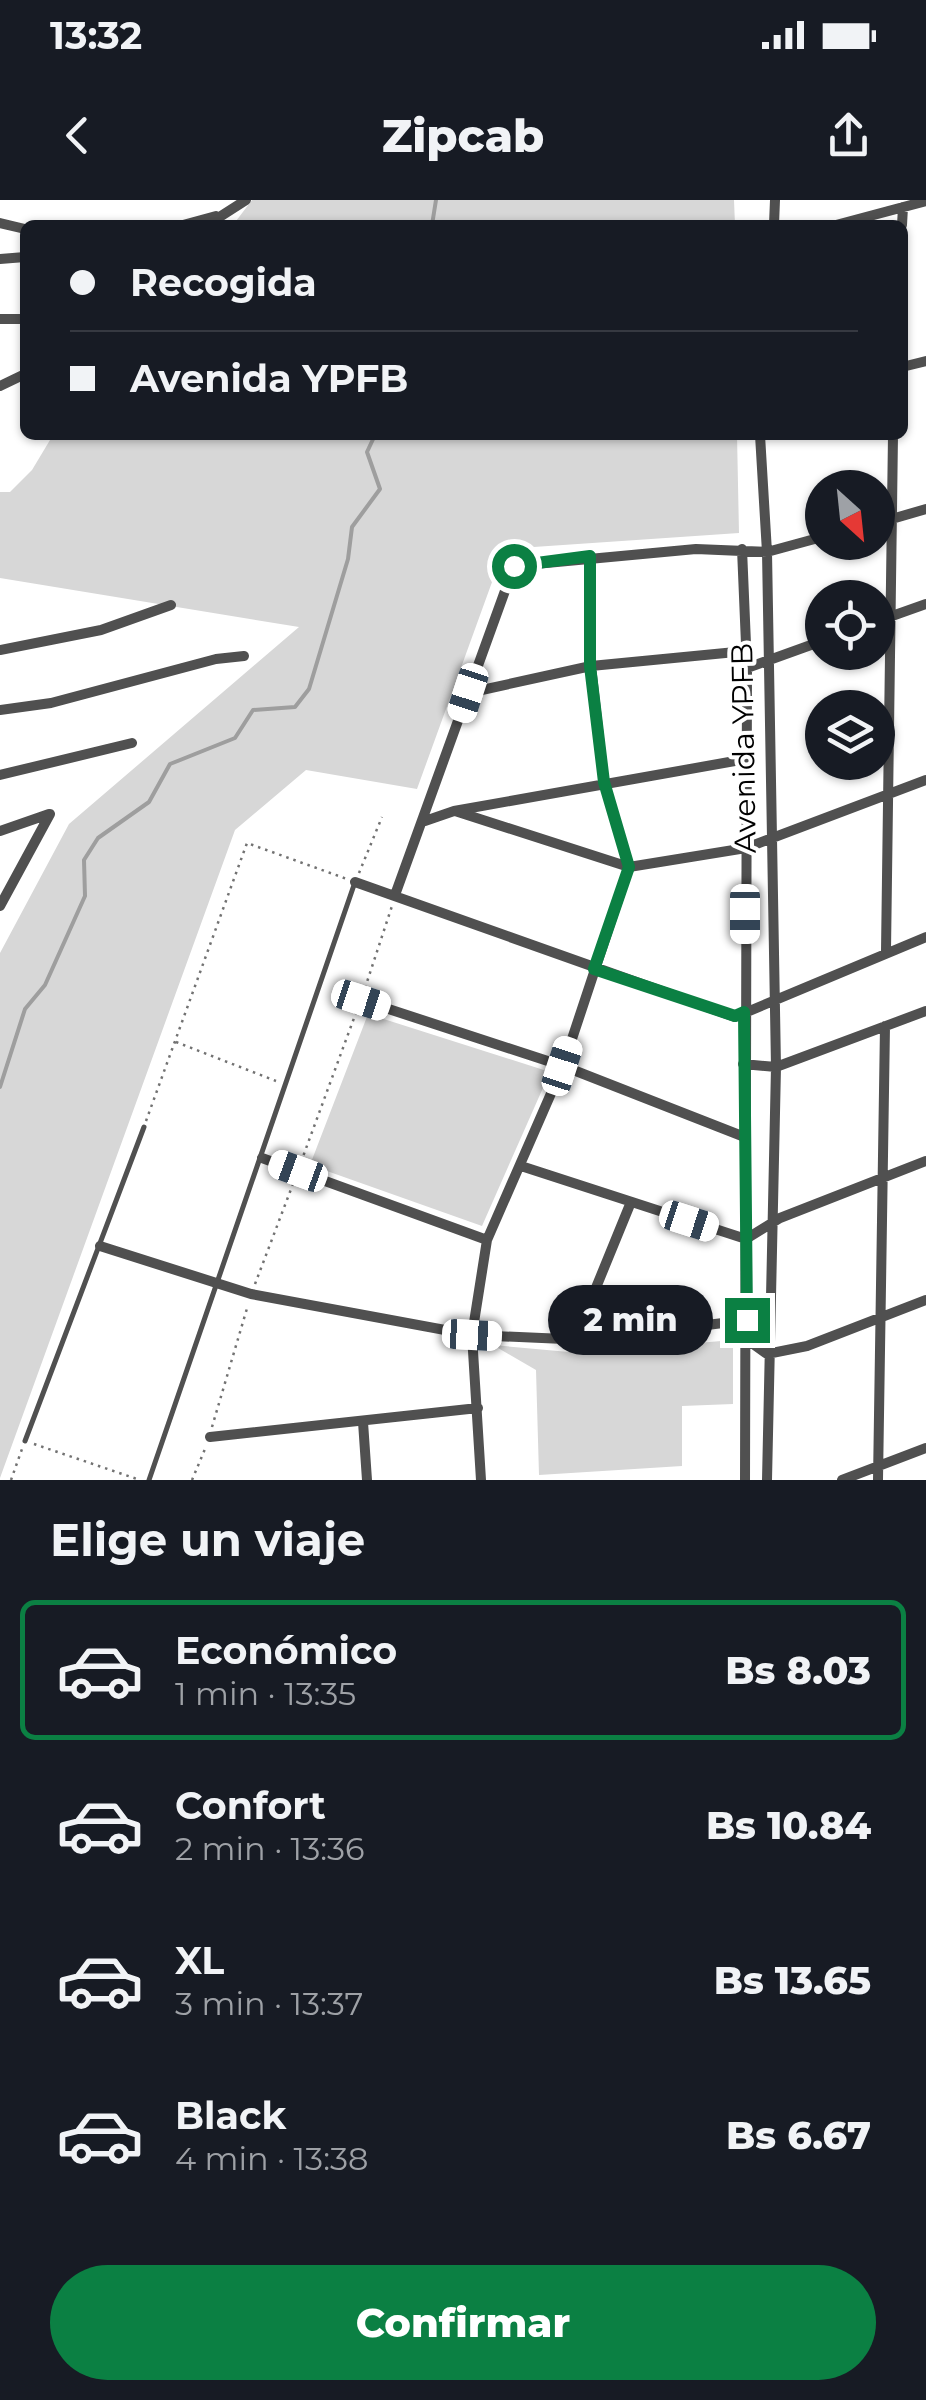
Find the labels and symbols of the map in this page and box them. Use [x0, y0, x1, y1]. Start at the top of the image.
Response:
north arrow [805, 470, 895, 560]
route start [492, 544, 537, 589]
street label: Avenida YPFB [723, 643, 764, 853]
car [444, 660, 492, 726]
car [730, 884, 760, 944]
car [328, 976, 394, 1024]
car [538, 1033, 586, 1099]
car [265, 1147, 331, 1195]
car [656, 1197, 722, 1245]
callout: 2 min [547, 1285, 712, 1355]
route end [725, 1298, 770, 1343]
car [441, 1318, 503, 1352]

